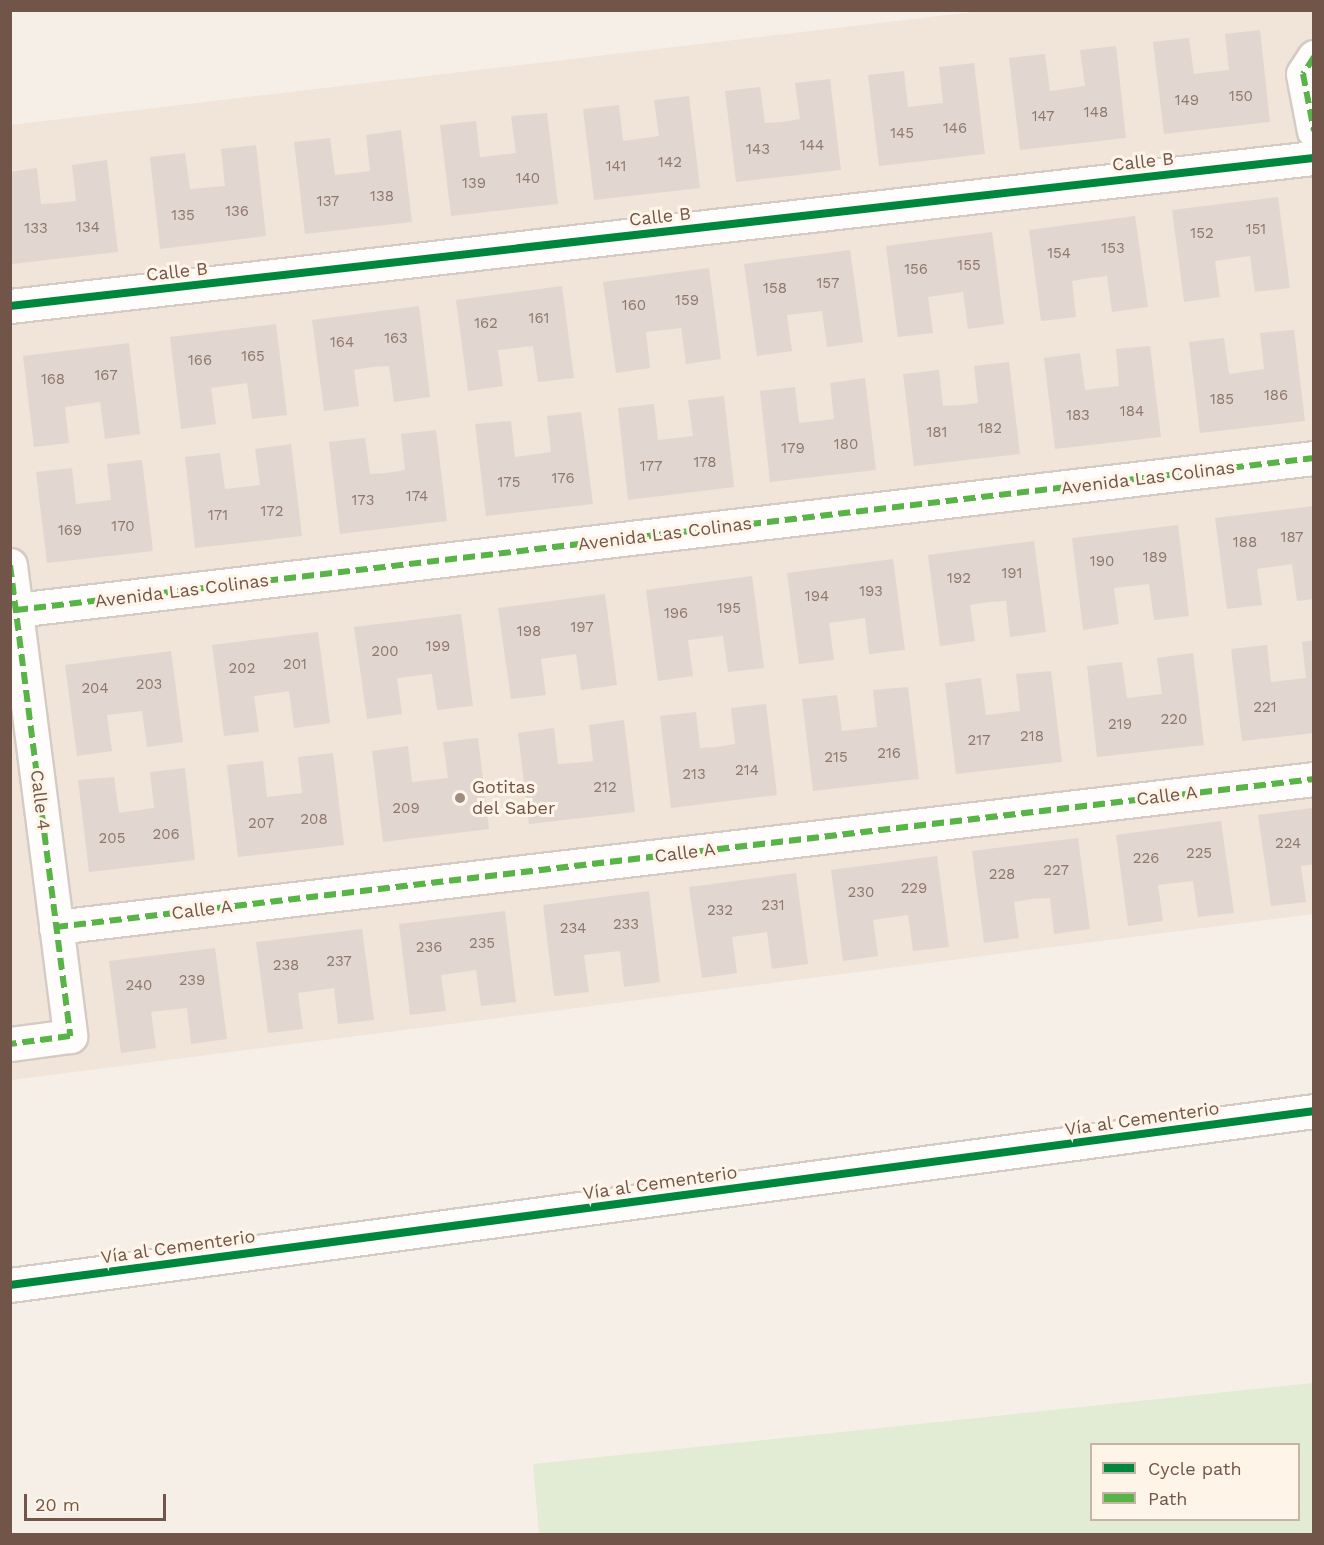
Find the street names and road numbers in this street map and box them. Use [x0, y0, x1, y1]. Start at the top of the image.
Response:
street label: Calle B [1111, 148, 1175, 176]
street label: Calle B [628, 203, 692, 231]
street label: Calle B [145, 258, 209, 286]
street label: Avenida Las Colinas [1060, 457, 1236, 499]
street label: Avenida Las Colinas [577, 513, 753, 555]
street label: Avenida Las Colinas [94, 570, 270, 612]
street label: Calle 4 [26, 768, 54, 832]
street label: Calle A [1135, 782, 1199, 810]
street label: Calle A [653, 839, 717, 867]
street label: Calle A [170, 896, 234, 924]
street label: Vía al Cementerio [1063, 1097, 1221, 1141]
street label: Vía al Cementerio [581, 1161, 739, 1205]
street label: Vía al Cementerio [99, 1225, 257, 1269]

